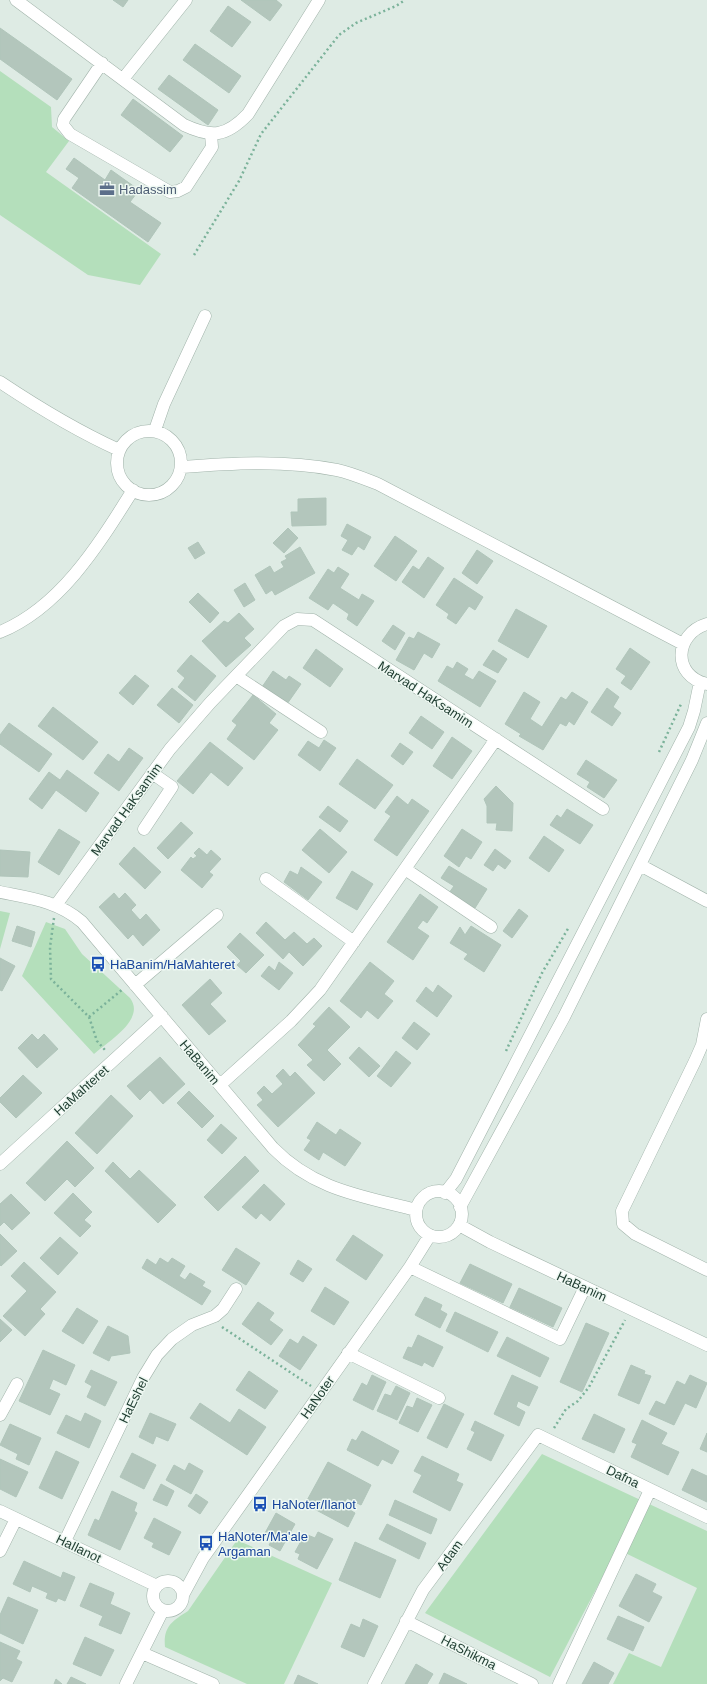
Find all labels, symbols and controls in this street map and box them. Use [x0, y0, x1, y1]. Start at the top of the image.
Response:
office icon: Hadassim [98, 180, 116, 198]
place label: Hadassim [119, 182, 177, 197]
street label: Marvad HaKsamim [375, 658, 476, 731]
street label: Marvad HaKsamim [88, 760, 165, 858]
bus stop icon: HaBanim/HaMahteret [89, 955, 107, 973]
place label: HaBanim/HaMahteret [110, 957, 235, 972]
street label: HaBanim [177, 1037, 223, 1088]
street label: HaMahteret [51, 1062, 112, 1119]
street label: HaBanim [554, 1268, 609, 1305]
street label: HaNoter [297, 1373, 338, 1421]
street label: HaEshel [116, 1375, 151, 1426]
street label: Dafna [604, 1462, 642, 1491]
bus stop icon: HaNoter/Ilanot [251, 1495, 269, 1513]
place label: HaNoter/Ilanot [272, 1497, 356, 1512]
place label: HaNoter/Ma'ale Argaman [218, 1529, 308, 1559]
street label: HaIlanot [54, 1531, 104, 1566]
bus stop icon: HaNoter/Ma'ale Argaman [197, 1534, 215, 1552]
street label: Adam [433, 1537, 465, 1573]
street label: HaShikma [439, 1632, 500, 1673]

